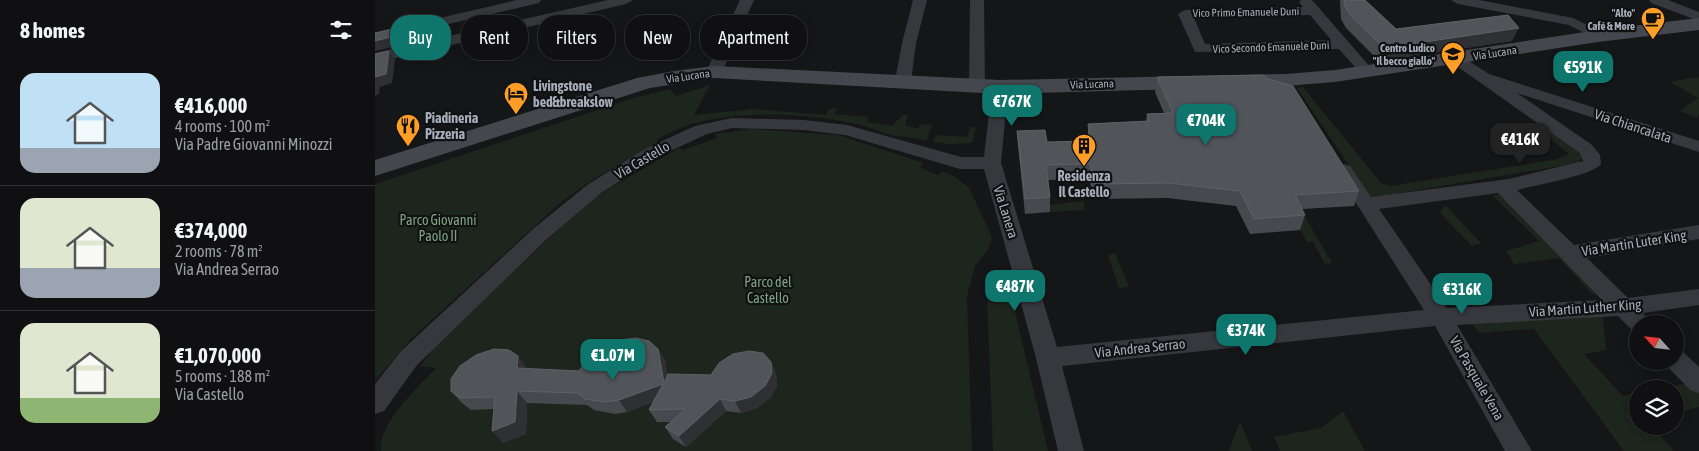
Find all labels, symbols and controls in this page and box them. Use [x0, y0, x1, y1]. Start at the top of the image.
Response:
street label: Vico Primo Emanuele Duni [1193, 5, 1299, 19]
cafe icon: "Alto" Café & More [1640, 6, 1666, 40]
place label: "Alto" Café & More [1587, 7, 1635, 32]
chip: Buy [390, 15, 451, 60]
chip: Rent [461, 15, 528, 60]
chip: Filters [538, 15, 615, 60]
chip: New [625, 15, 690, 60]
chip: Apartment [700, 15, 807, 60]
icon: filters [327, 16, 355, 44]
text: 8 homes [20, 18, 85, 42]
street label: Vico Secondo Emanuele Duni [1212, 39, 1330, 55]
school or university icon: Centro Ludico "Il becco giallo" [1440, 41, 1466, 75]
place label: Centro Ludico "Il becco giallo" [1373, 42, 1435, 67]
street label: Via Lucana [1472, 44, 1518, 62]
pin: €591K [1548, 51, 1618, 93]
text: €591K [1564, 58, 1602, 76]
street label: Via Lucana [666, 67, 710, 85]
street label: Via Lucana [1070, 77, 1114, 91]
place label: Livingstone bed&breakslow [533, 78, 614, 110]
hotel icon: Livingstone bed&breakslow [503, 81, 529, 115]
pin: €767K [977, 84, 1047, 127]
text: €767K [993, 92, 1031, 110]
icon: home [60, 93, 120, 153]
text: €416,000 [175, 93, 247, 117]
pin: €704K [1171, 104, 1241, 146]
street label: Via Chiancalata [1592, 106, 1674, 146]
place label: Piadineria Pizzeria [425, 110, 479, 142]
text: €704K [1187, 111, 1225, 129]
restaurant icon: Piadineria Pizzeria [395, 113, 421, 147]
text: 4 rooms · 100 m² [175, 117, 270, 135]
pin: €416K [1485, 122, 1555, 165]
text: €416K [1501, 130, 1539, 148]
building icon: Residenza Il Castello [1071, 133, 1097, 167]
text: Via Padre Giovanni Minozzi [175, 135, 332, 153]
street label: Via Castello [612, 138, 672, 182]
place label: Residenza Il Castello [1058, 168, 1111, 200]
street label: Via Lanera [990, 184, 1022, 240]
park label: Parco Giovanni Paolo II [400, 212, 476, 244]
icon: home [60, 218, 120, 278]
text: €374,000 [175, 218, 247, 242]
street label: Via Martin Luter King [1581, 227, 1687, 259]
text: 2 rooms · 78 m² [175, 242, 263, 260]
text: Via Andrea Serrao [175, 260, 279, 278]
pin: €487K [980, 270, 1050, 312]
pin: €316K [1427, 272, 1497, 315]
park label: Parco del Castello [744, 274, 792, 306]
text: €487K [996, 277, 1034, 295]
text: €316K [1443, 280, 1481, 298]
street label: Via Martin Luther King [1528, 296, 1642, 320]
pin: €374K [1211, 314, 1281, 356]
north arrow [1629, 315, 1684, 370]
map controls [1629, 315, 1684, 435]
text: €374K [1227, 321, 1265, 339]
street label: Via Pasquale Vena [1446, 333, 1508, 423]
street label: Via Andrea Serrao [1094, 335, 1186, 361]
pin: €1.07M [572, 338, 654, 381]
icon: home [60, 343, 120, 403]
text: €1,070,000 [175, 343, 261, 367]
text: €1.07M [591, 346, 635, 364]
text: 5 rooms · 188 m² [175, 367, 270, 385]
button: layers [1629, 380, 1684, 435]
text: Via Castello [175, 385, 244, 403]

